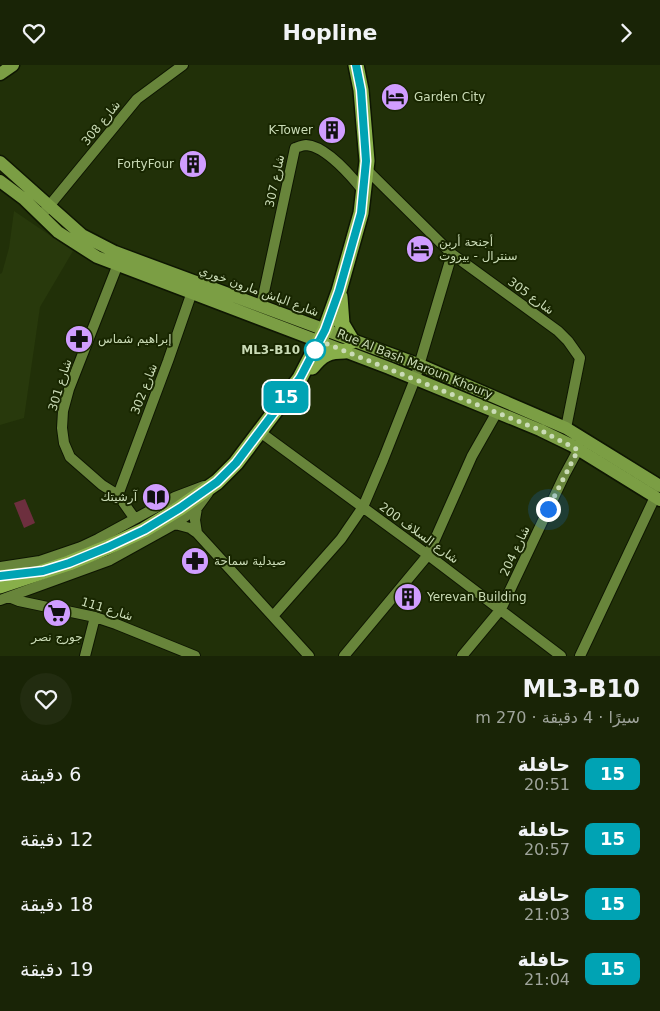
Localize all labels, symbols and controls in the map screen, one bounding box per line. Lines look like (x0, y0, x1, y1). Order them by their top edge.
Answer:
icon: heart (20, 19, 48, 47)
icon: forward (612, 19, 640, 47)
text: Hopline (283, 20, 377, 45)
hotel icon: Garden City (380, 82, 410, 112)
place label: Garden City (414, 90, 485, 104)
street label: شارع 308 (79, 98, 124, 149)
building icon: K-Tower (317, 115, 347, 145)
place label: K-Tower (268, 123, 313, 137)
building icon: FortyFour (178, 149, 208, 179)
street label: شارع 307 (263, 153, 288, 209)
place label: FortyFour (117, 157, 174, 171)
hotel icon: أجنحة أربن سنترال - بيروت (405, 234, 435, 264)
place label: أجنحة أربن سنترال - بيروت (439, 234, 518, 264)
street label: شارع الباش مارون خوري (197, 263, 321, 320)
street label: شارع 305 (505, 275, 557, 318)
pharmacy icon: إبراهيم شماس (64, 324, 94, 354)
street label: Rue Al Bash Maroun Khoury (335, 326, 495, 402)
place label: إبراهيم شماس (98, 332, 172, 347)
marker: ML3-B10 (304, 339, 326, 361)
place label: ML3-B10 (241, 343, 300, 357)
street label: شارع 301 (46, 357, 75, 413)
street label: شارع 302 (128, 362, 161, 417)
line badge: 15 (264, 381, 308, 413)
text: 15 (273, 386, 299, 407)
library icon: آرشيتك (141, 482, 171, 512)
place label: آرشيتك (100, 489, 138, 505)
your location (536, 497, 561, 522)
street label: 200 شارع السلاف (376, 500, 461, 567)
street label: شارع 204 (497, 524, 534, 579)
pharmacy icon: صيدلية سماحة (180, 546, 210, 576)
place label: صيدلية سماحة (214, 554, 286, 568)
building icon: Yerevan Building (393, 582, 423, 612)
place label: Yerevan Building (426, 590, 527, 604)
street label: شارع 111 (79, 595, 135, 624)
supermarket icon: جورج نصر (42, 598, 72, 628)
place label: جورج نصر (30, 630, 83, 645)
button: heart (20, 673, 72, 725)
text: ML3-B10 (522, 675, 640, 703)
text: سيرًا · 4 دقيقة · 270 m (475, 708, 640, 727)
text: حافلة (517, 753, 570, 775)
text: 6 دقيقة (20, 763, 81, 785)
text: 15 (600, 763, 625, 784)
text: 20:51 (524, 775, 570, 794)
text: حافلة (517, 818, 570, 840)
text: 12 دقيقة (20, 828, 93, 850)
text: 15 (600, 828, 625, 849)
text: 20:57 (524, 840, 570, 859)
text: حافلة (517, 883, 570, 905)
text: 18 دقيقة (20, 893, 93, 915)
text: 15 (600, 893, 625, 914)
text: 21:03 (524, 905, 570, 924)
text: حافلة (517, 948, 570, 970)
text: 19 دقيقة (20, 958, 93, 980)
text: 15 (600, 958, 625, 979)
text: 21:04 (524, 970, 570, 989)

